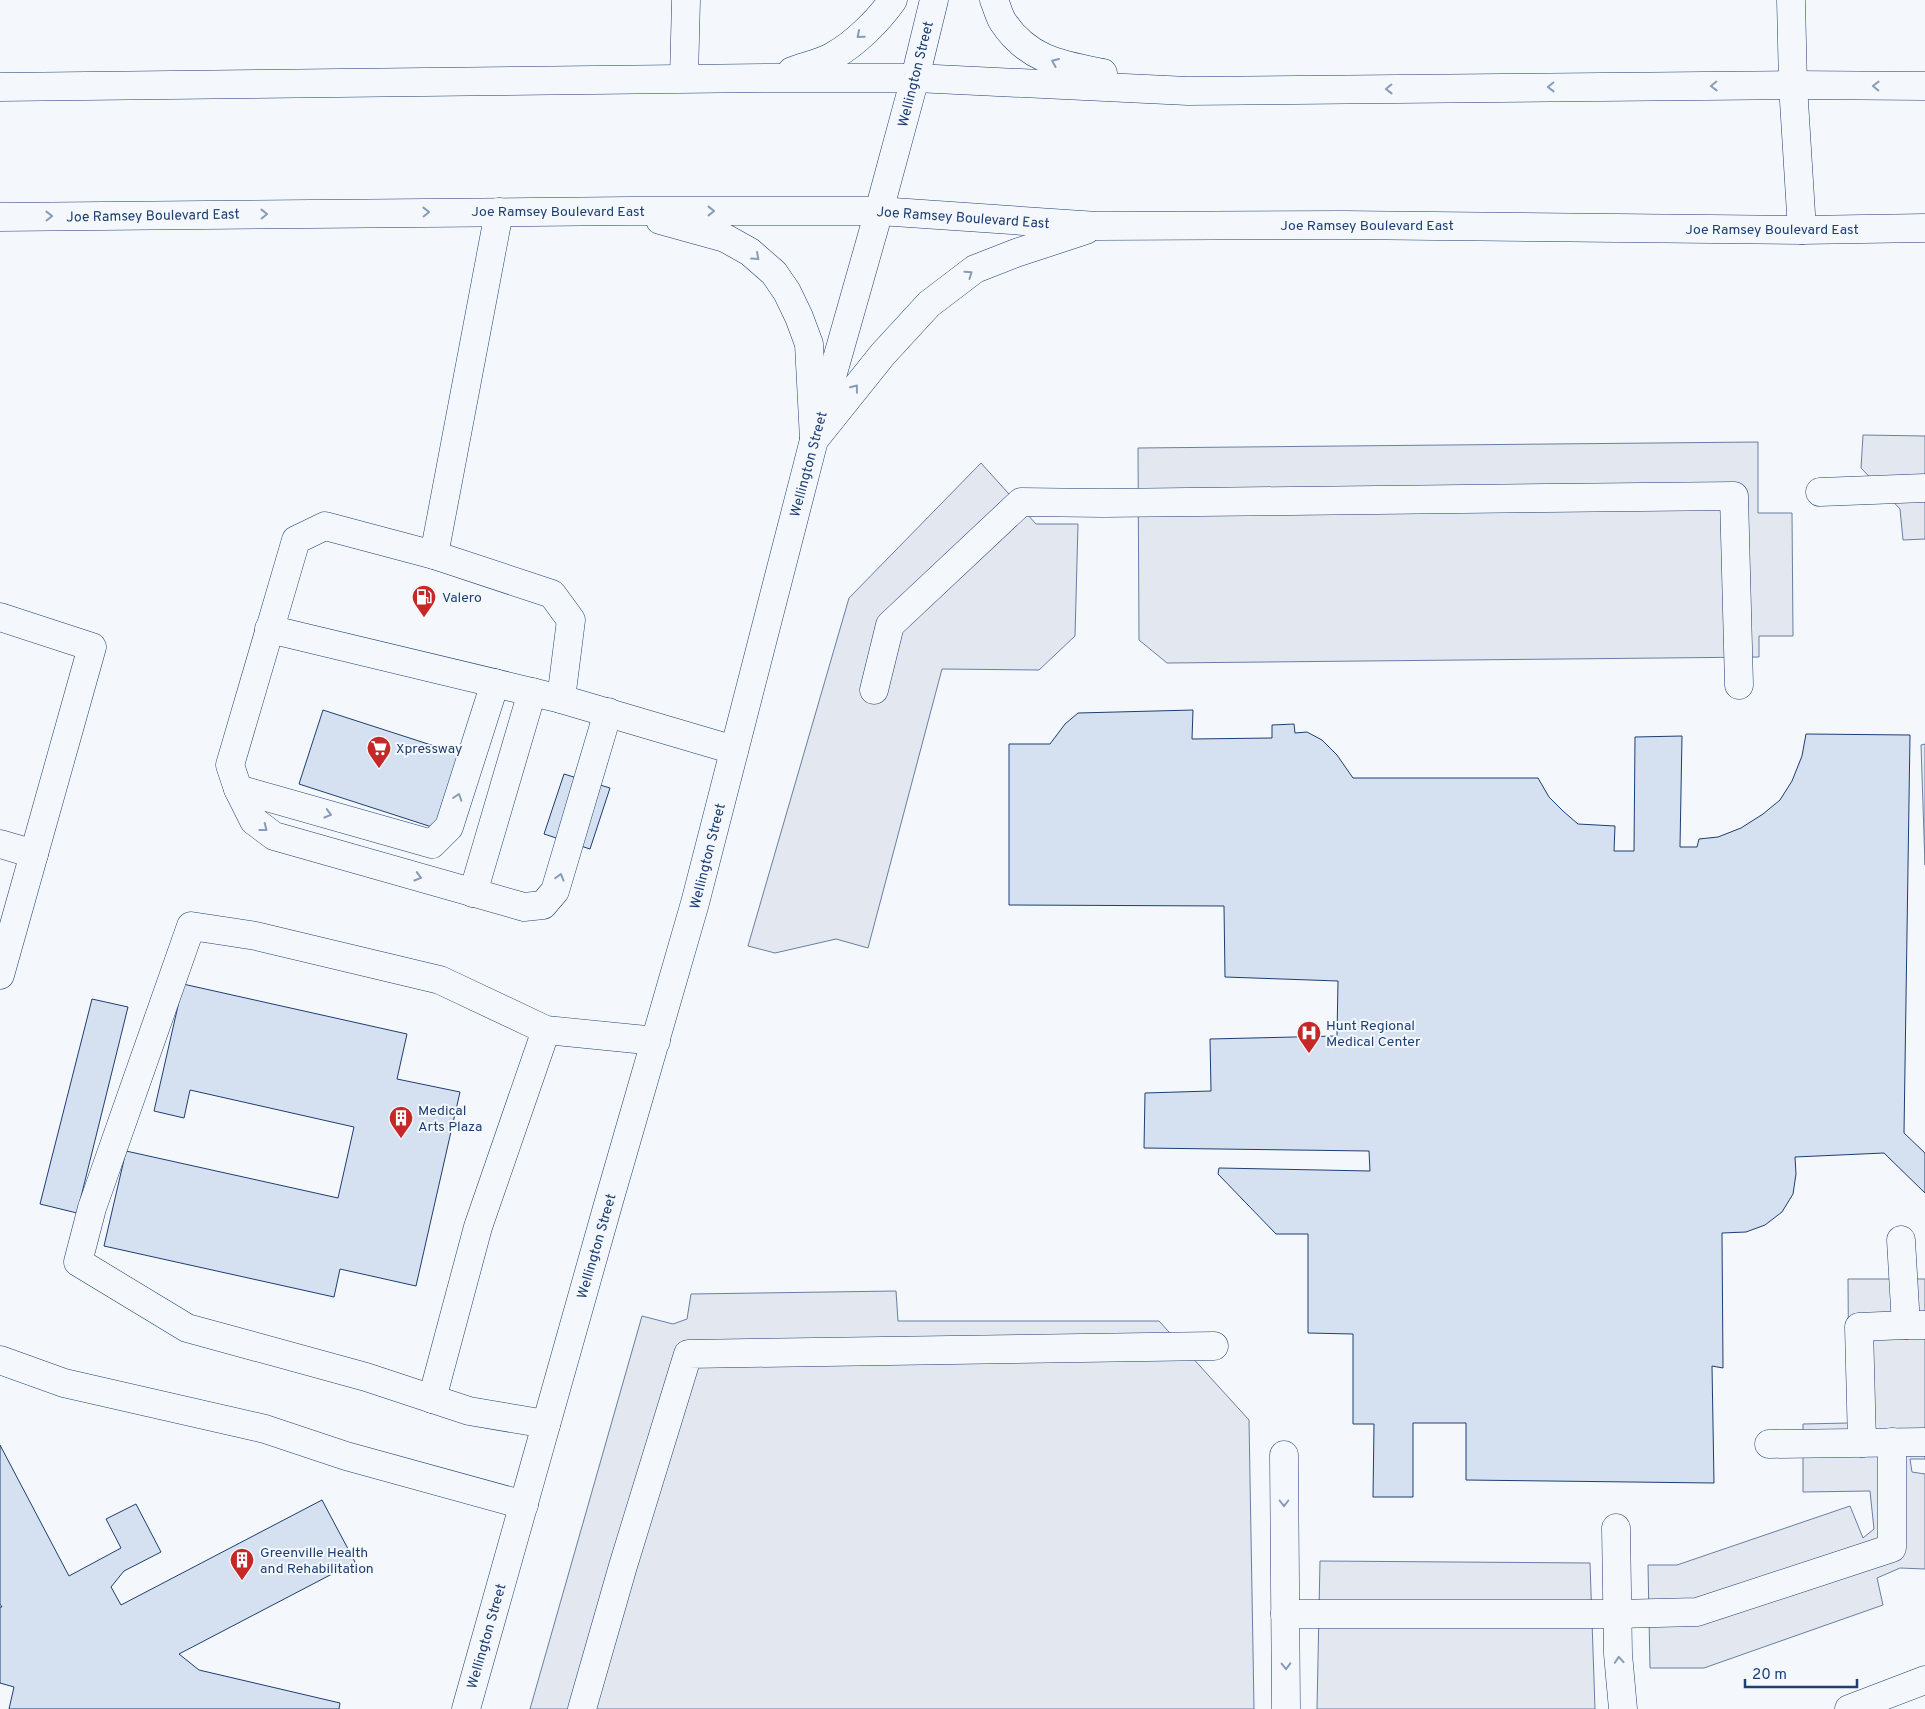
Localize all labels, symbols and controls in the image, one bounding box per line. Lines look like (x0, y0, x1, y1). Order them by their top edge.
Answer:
street label: Wellington Street (895, 20, 938, 129)
one-way arrow (857, 30, 866, 38)
one-way arrow (1051, 57, 1060, 68)
one-way arrow (1710, 81, 1718, 91)
one-way arrow (1872, 81, 1880, 91)
one-way arrow (1547, 82, 1555, 92)
one-way arrow (1385, 84, 1392, 94)
street label: Joe Ramsey Boulevard East (471, 204, 645, 221)
street label: Joe Ramsey Boulevard East (876, 204, 1050, 233)
street label: Joe Ramsey Boulevard East (66, 206, 240, 227)
one-way arrow (708, 206, 715, 216)
one-way arrow (422, 207, 430, 217)
one-way arrow (260, 209, 268, 219)
one-way arrow (45, 211, 53, 221)
street label: Joe Ramsey Boulevard East (1280, 218, 1454, 235)
street label: Joe Ramsey Boulevard East (1685, 222, 1859, 239)
one-way arrow (751, 251, 760, 260)
one-way arrow (963, 271, 973, 280)
one-way arrow (850, 385, 859, 394)
street label: Wellington Street (787, 410, 832, 519)
fuel station icon: Valero (411, 584, 437, 618)
place label: Valero (442, 590, 482, 607)
supermarket icon: Xpressway (366, 735, 392, 769)
place label: Xpressway (396, 741, 462, 758)
one-way arrow (453, 794, 463, 802)
street label: Wellington Street (687, 802, 730, 911)
one-way arrow (324, 809, 332, 819)
one-way arrow (258, 823, 267, 831)
one-way arrow (414, 871, 422, 881)
one-way arrow (554, 873, 564, 881)
place label: Hunt Regional Medical Center (1326, 1018, 1421, 1051)
hospital icon: Hunt Regional Medical Center (1296, 1020, 1322, 1054)
place label: Medical Arts Plaza (418, 1103, 482, 1136)
building icon: Medical Arts Plaza (388, 1105, 414, 1139)
street label: Wellington Street (574, 1192, 621, 1301)
one-way arrow (1279, 1500, 1289, 1508)
place label: Greenville Health and Rehabilitation (260, 1545, 374, 1578)
building icon: Greenville Health and Rehabilitation (229, 1547, 255, 1581)
street label: Wellington Street (464, 1582, 511, 1691)
one-way arrow (1613, 1656, 1624, 1664)
scale bar (1745, 1656, 1858, 1688)
one-way arrow (1281, 1662, 1291, 1670)
text: 20 m (1752, 1666, 1787, 1685)

